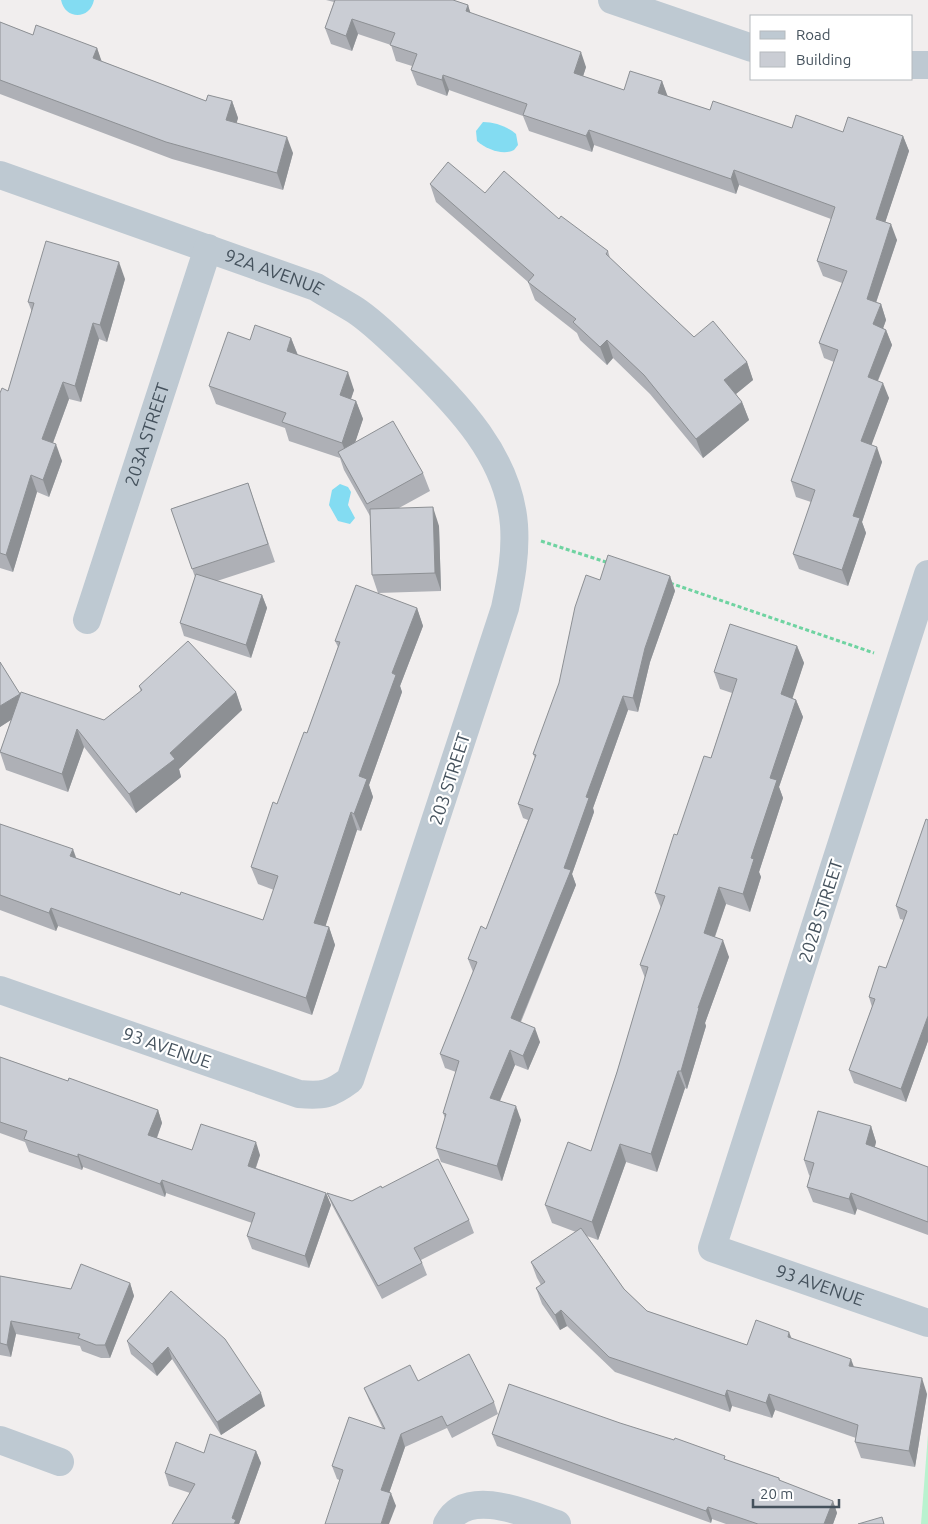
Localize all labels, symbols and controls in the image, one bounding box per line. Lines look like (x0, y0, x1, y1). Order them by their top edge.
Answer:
legend (750, 15, 913, 80)
text: Road (796, 26, 831, 43)
text: Building (796, 51, 851, 68)
street label: 92A AVENUE (222, 245, 328, 299)
street label: 203A STREET (120, 380, 172, 488)
street label: 203 STREET (425, 730, 473, 827)
street label: 202B STREET (794, 857, 846, 965)
street label: 93 AVENUE (121, 1023, 214, 1071)
street label: 93 AVENUE (773, 1260, 867, 1309)
scale bar (753, 1476, 839, 1508)
text: 20 m (760, 1485, 793, 1502)

